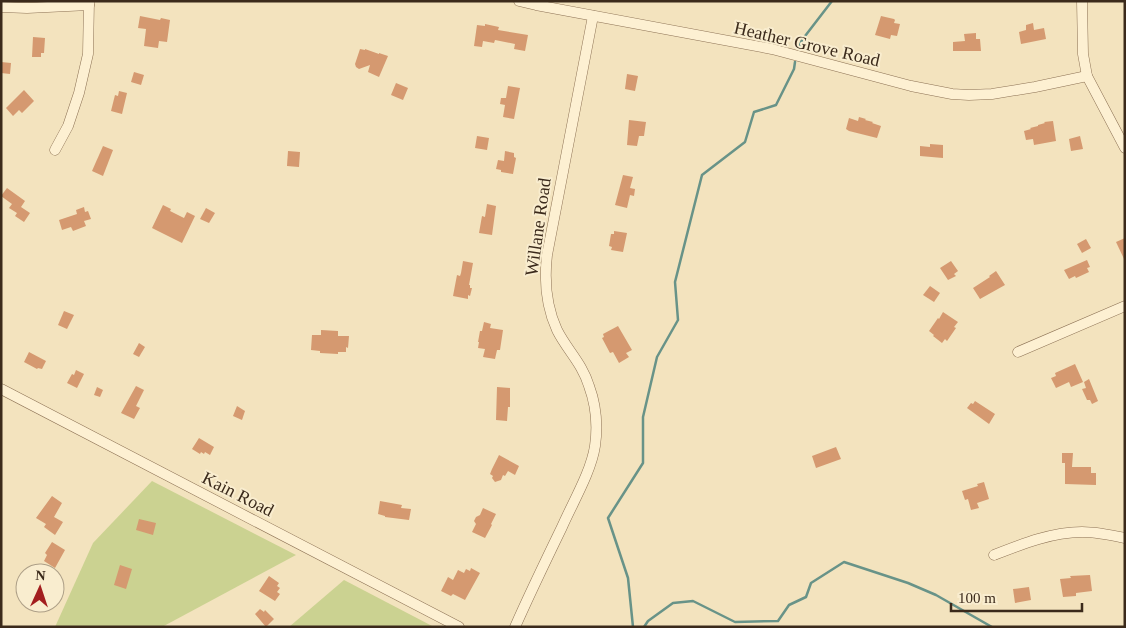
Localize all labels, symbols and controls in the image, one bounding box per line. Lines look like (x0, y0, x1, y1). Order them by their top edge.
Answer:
street label: Heather Grove Road (732, 18, 882, 70)
street label: Willane Road (521, 177, 555, 277)
street label: Kain Road (199, 468, 277, 520)
north arrow (15, 563, 65, 613)
text: N (35, 568, 46, 583)
scale bar (951, 580, 1082, 612)
text: 100 m (958, 590, 996, 606)

